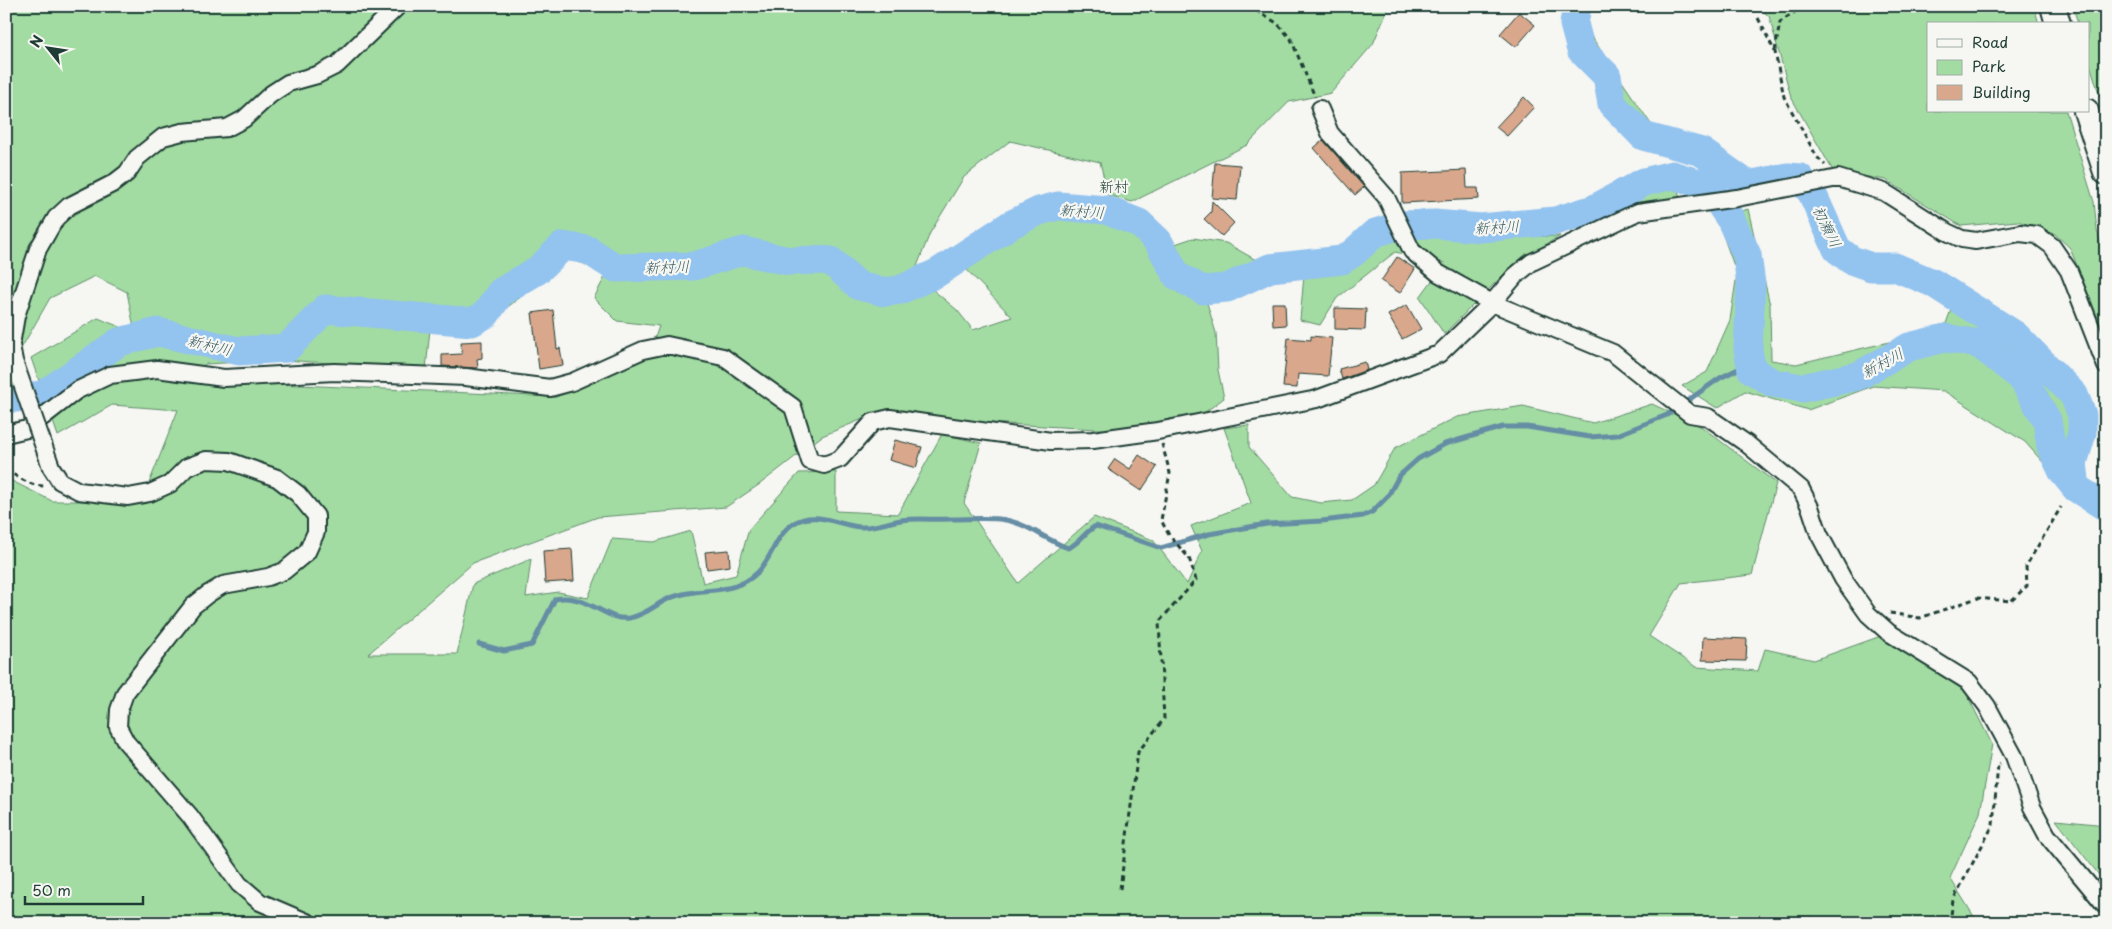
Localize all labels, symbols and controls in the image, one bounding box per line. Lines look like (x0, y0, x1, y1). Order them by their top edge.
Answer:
north arrow (22, 22, 72, 72)
legend (1927, 22, 2090, 112)
text: Road (1972, 30, 2008, 53)
text: N (24, 31, 48, 51)
text: Park (1972, 54, 2006, 77)
text: Building (1972, 80, 2031, 103)
district label: 新村 (1099, 174, 1129, 197)
water label: 新村川 (1059, 197, 1105, 223)
water label: 初瀬川 (1808, 201, 1848, 251)
water label: 新村川 (1474, 213, 1520, 239)
water label: 新村川 (644, 254, 690, 278)
water label: 新村川 (185, 327, 235, 361)
water label: 新村川 (1857, 341, 1907, 383)
scale bar (25, 874, 142, 906)
text: 50 m (32, 878, 71, 901)

